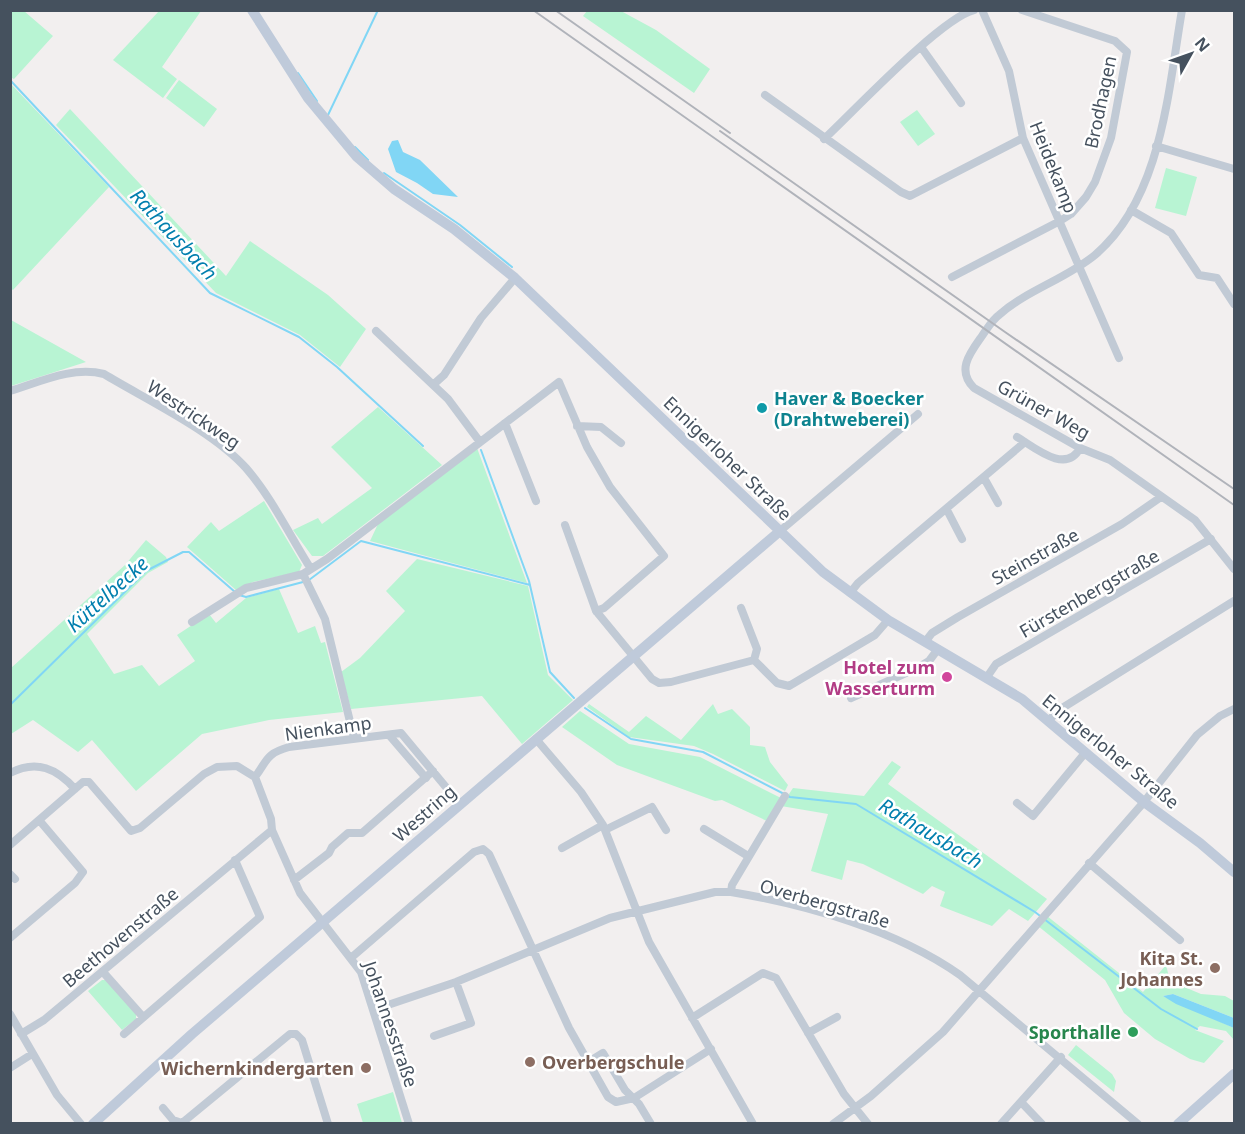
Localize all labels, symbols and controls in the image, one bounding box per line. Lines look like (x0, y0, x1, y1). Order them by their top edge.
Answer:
north arrow (1161, 24, 1221, 84)
text: N (1190, 32, 1215, 56)
street label: Brodhagen (1078, 53, 1122, 151)
street label: Heidekamp (1025, 118, 1083, 216)
water label: Rathausbach (125, 182, 223, 286)
street label: Westrickweg (143, 374, 245, 454)
street label: Grüner Weg (993, 374, 1095, 444)
place label: Haver & Boecker (Drahtweberei) (774, 386, 924, 431)
street label: Ennigerloher Straße (659, 390, 797, 526)
marker: Haver & Boecker (Drahtweberei) (755, 401, 769, 415)
street label: Steinstraße (987, 522, 1083, 590)
street label: Fürstenbergstraße (1015, 543, 1163, 643)
water label: Küttelbecke (60, 550, 154, 638)
place label: Hotel zum Wasserturm (825, 655, 935, 700)
marker: Hotel zum Wasserturm (940, 670, 954, 684)
street label: Ennigerloher Straße (1038, 688, 1184, 814)
street label: Nienkamp (283, 710, 373, 746)
street label: Westring (387, 779, 461, 847)
water label: Rathausbach (874, 792, 988, 874)
street label: Overbergstraße (757, 873, 893, 933)
street label: Beethovenstraße (57, 881, 183, 993)
place label: Kita St. Johannes (1118, 946, 1203, 991)
street label: Johannesstraße (358, 956, 424, 1090)
marker: Kita St. Johannes (1208, 961, 1222, 975)
place label: Sporthalle (1029, 1020, 1121, 1044)
marker: Sporthalle (1126, 1025, 1140, 1039)
place label: Overbergschule (542, 1050, 685, 1074)
marker: Overbergschule (523, 1055, 537, 1069)
place label: Wichernkindergarten (161, 1056, 354, 1080)
marker: Wichernkindergarten (359, 1061, 373, 1075)

